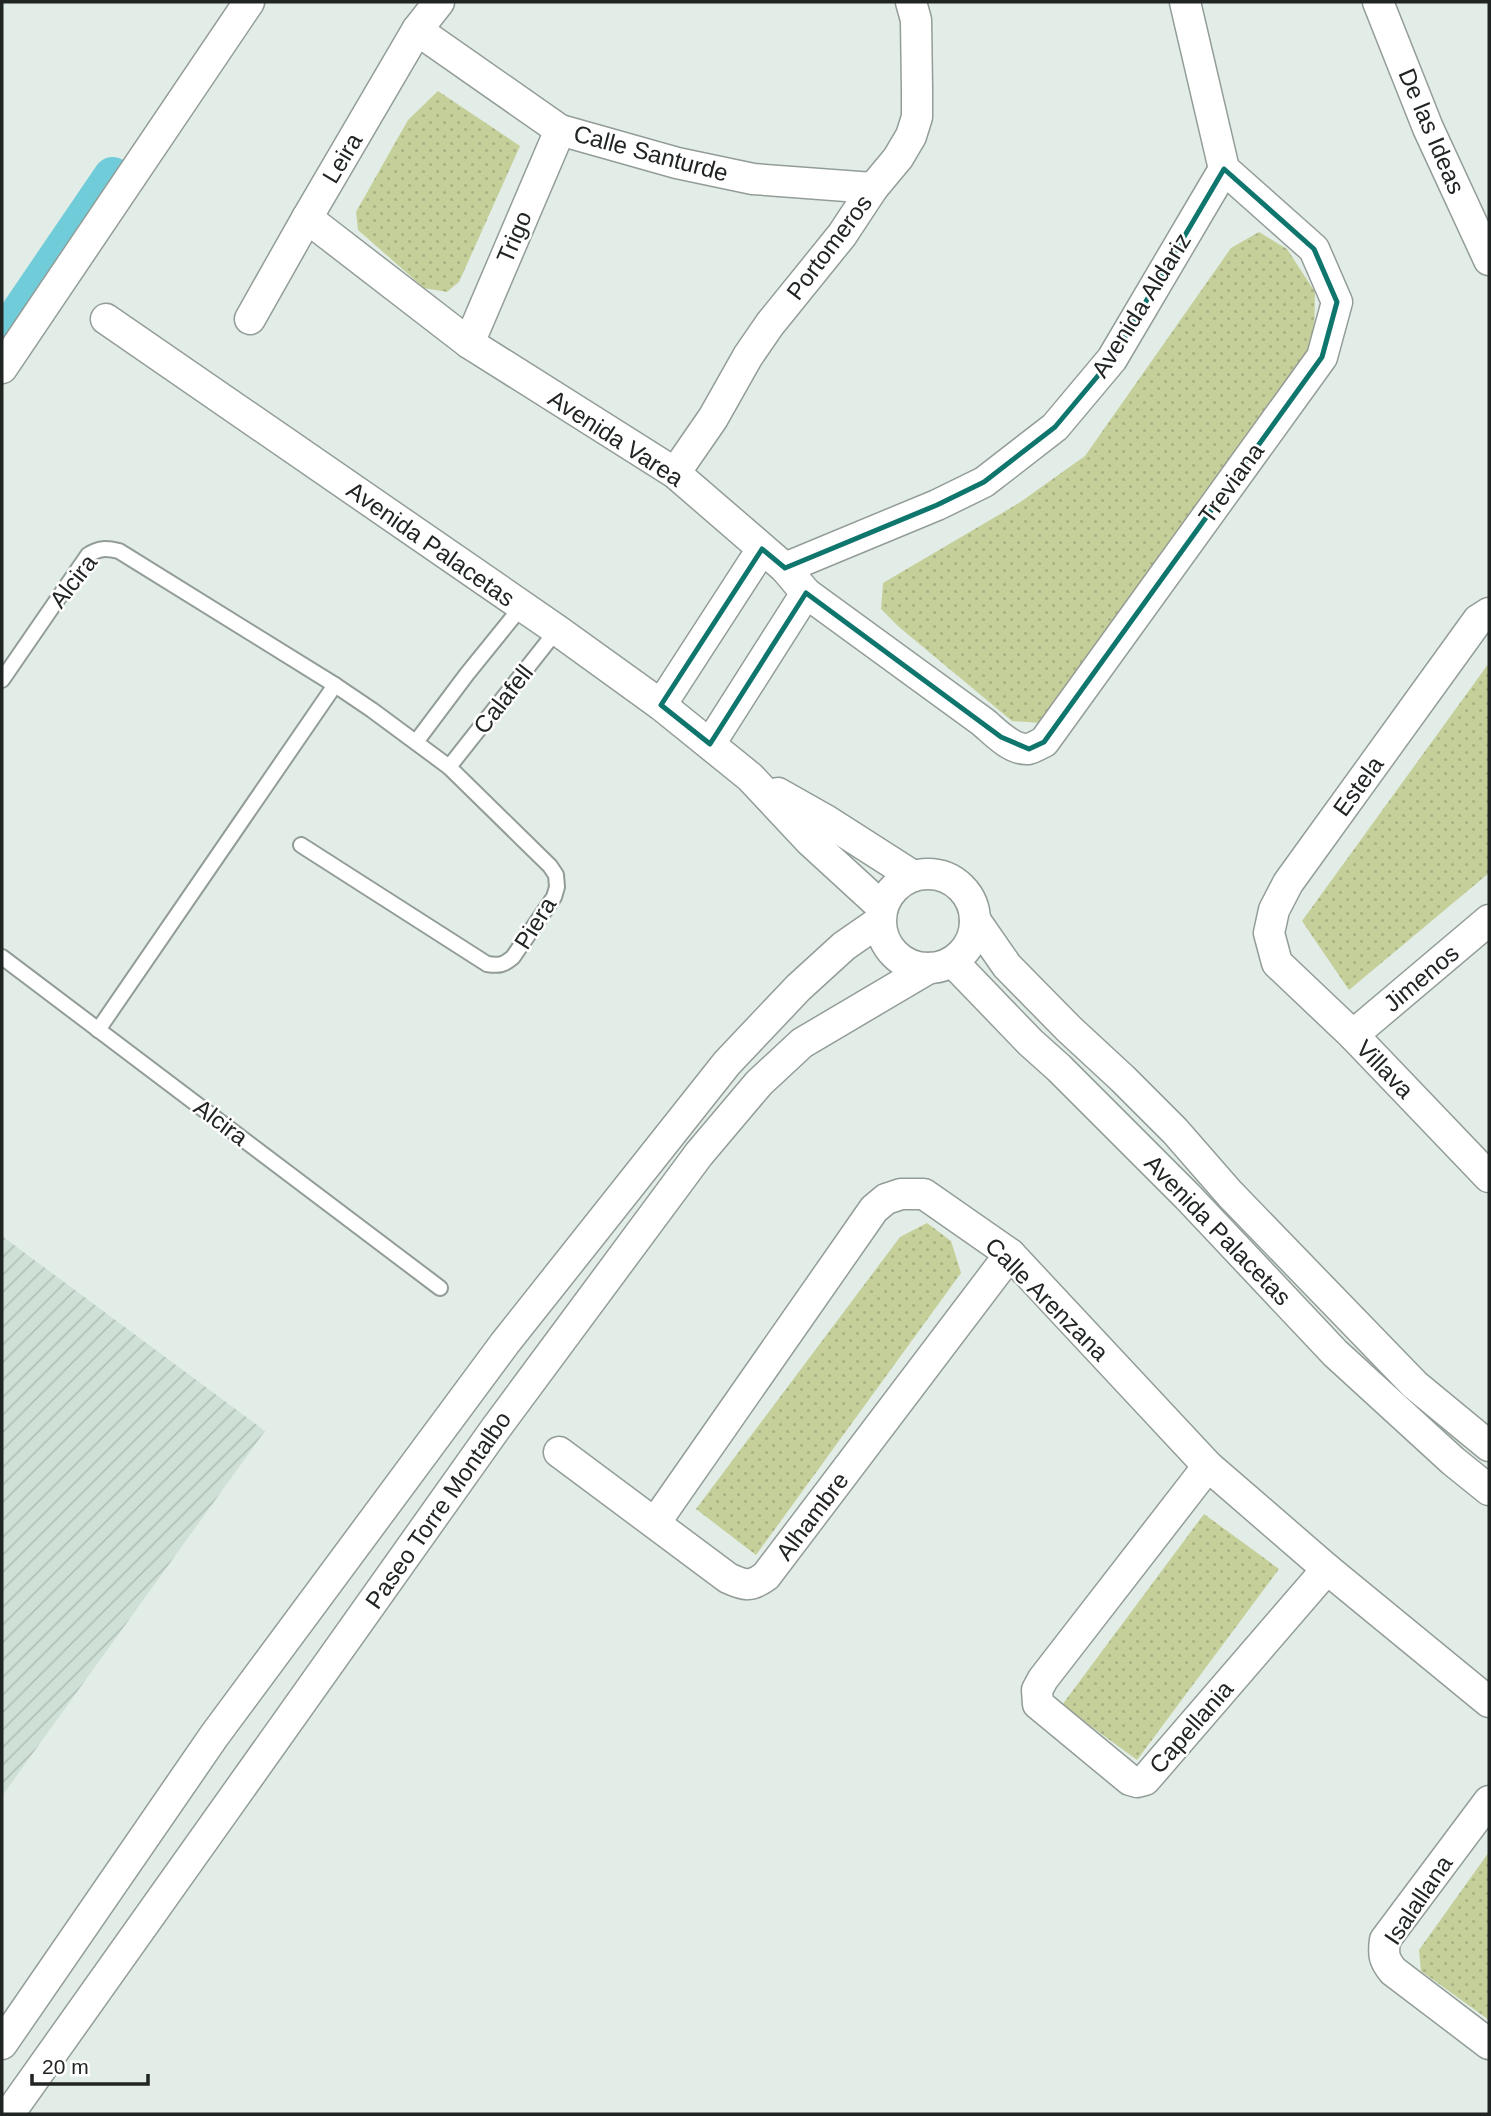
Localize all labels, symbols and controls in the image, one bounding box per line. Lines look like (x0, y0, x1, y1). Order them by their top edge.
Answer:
street label: De las Ideas (1394, 64, 1470, 198)
street label: Calle Santurde (571, 119, 731, 187)
street label: Leira (317, 128, 368, 188)
street label: Portomeros (781, 189, 877, 305)
street label: Trigo (491, 207, 537, 267)
street label: Avenida Aldariz (1086, 228, 1196, 382)
street label: Avenida Varea (544, 384, 689, 492)
street label: Treviana (1193, 437, 1269, 528)
street label: Avenida Palacetas (342, 476, 520, 612)
street label: Alcira (44, 549, 103, 613)
street label: Calafell (468, 659, 538, 739)
street label: Estela (1327, 751, 1389, 821)
street label: Piera (509, 892, 562, 954)
street label: Jimenos (1378, 939, 1464, 1017)
street label: Villava (1351, 1034, 1420, 1104)
street label: Alcira (189, 1093, 254, 1151)
street label: Avenida Palacetas (1139, 1149, 1297, 1311)
street label: Calle Arenzana (980, 1232, 1115, 1367)
street label: Paseo Torre Montalbo (360, 1406, 516, 1614)
street label: Alhambre (770, 1467, 854, 1565)
street label: Capellania (1144, 1675, 1239, 1779)
street label: Isalallana (1378, 1850, 1458, 1950)
scale bar (32, 2042, 147, 2086)
text: 20 m (42, 2055, 89, 2078)

